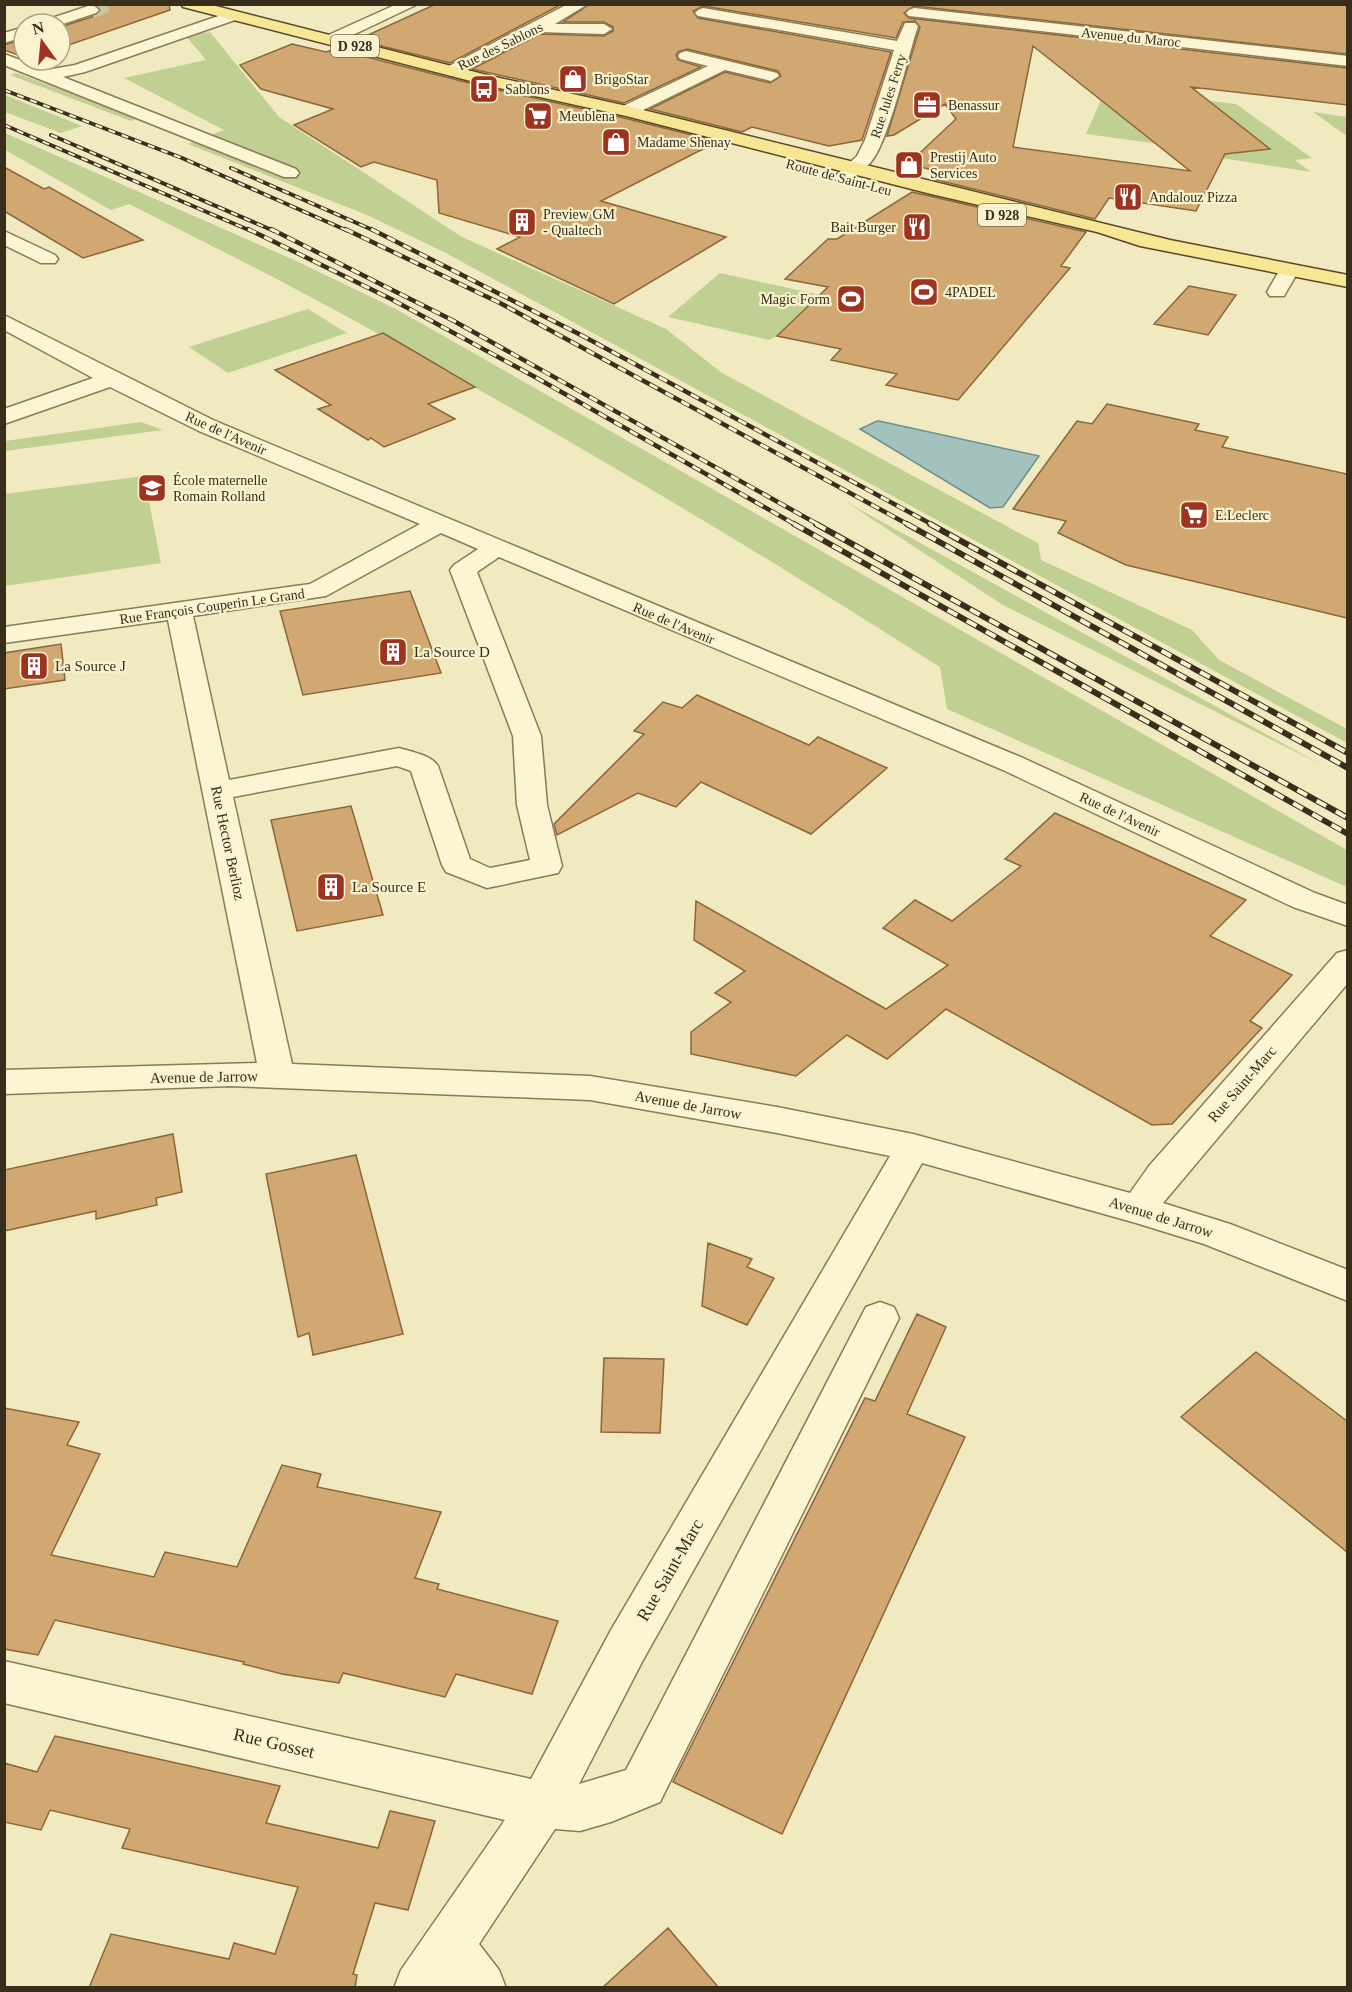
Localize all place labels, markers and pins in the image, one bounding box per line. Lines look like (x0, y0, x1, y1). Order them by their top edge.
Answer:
shop icon: BrigoStar (557, 63, 589, 95)
place label: BrigoStar (594, 72, 649, 87)
bus stop icon: Sablons (468, 73, 500, 105)
place label: Sablons (505, 82, 549, 97)
office icon: Benassur (911, 89, 943, 121)
place label: Benassur (948, 98, 1000, 113)
supermarket icon: Meublena (522, 100, 554, 132)
place label: Meublena (559, 109, 616, 124)
shop icon: Madame Shenay (600, 126, 632, 158)
place label: Madame Shenay (637, 135, 731, 150)
shop icon: Prestij Auto Services (893, 149, 925, 181)
place label: Prestij Auto Services (930, 150, 997, 181)
restaurant icon: Andalouz Pizza (1112, 181, 1144, 213)
place label: Andalouz Pizza (1149, 190, 1238, 205)
building icon: Preview GM - Qualtech (506, 206, 538, 238)
place label: Preview GM - Qualtech (543, 207, 615, 238)
restaurant icon: Bait Burger (901, 211, 933, 243)
place label: Bait Burger (831, 220, 896, 235)
sports icon: 4PADEL (908, 276, 940, 308)
sports icon: Magic Form (835, 283, 867, 315)
place label: 4PADEL (945, 285, 996, 300)
place label: Magic Form (760, 292, 830, 307)
school or university icon: École maternelle Romain Rolland (136, 472, 168, 504)
place label: École maternelle Romain Rolland (173, 472, 267, 504)
supermarket icon: E.Leclerc (1178, 499, 1210, 531)
place label: E.Leclerc (1215, 508, 1269, 523)
building icon: La Source D (377, 636, 409, 668)
place label: La Source D (414, 644, 490, 660)
building icon: La Source J (18, 650, 50, 682)
place label: La Source J (55, 658, 126, 674)
building icon: La Source E (315, 871, 347, 903)
place label: La Source E (352, 879, 426, 895)

